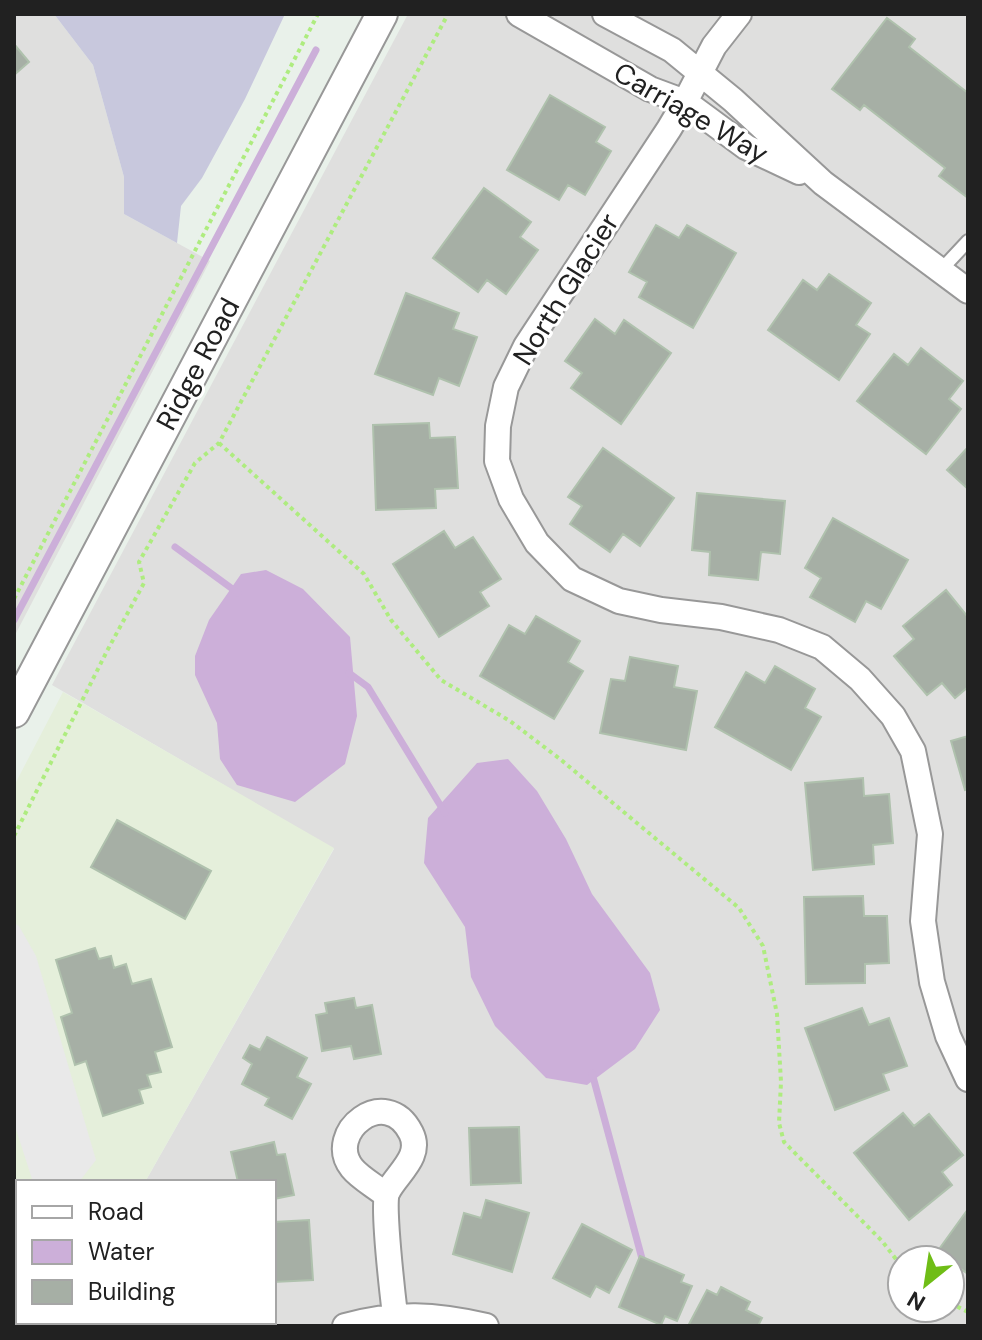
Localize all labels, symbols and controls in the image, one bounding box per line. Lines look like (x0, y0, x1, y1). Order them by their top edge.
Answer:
street label: Carriage Way (607, 54, 775, 172)
street label: North Glacier (505, 206, 627, 372)
street label: Ridge Road (148, 292, 248, 436)
legend (16, 1180, 276, 1324)
text: Road (88, 1196, 144, 1227)
text: Water (88, 1236, 154, 1267)
north arrow (886, 1244, 966, 1324)
text: Building (88, 1276, 175, 1307)
text: N (902, 1284, 930, 1317)

